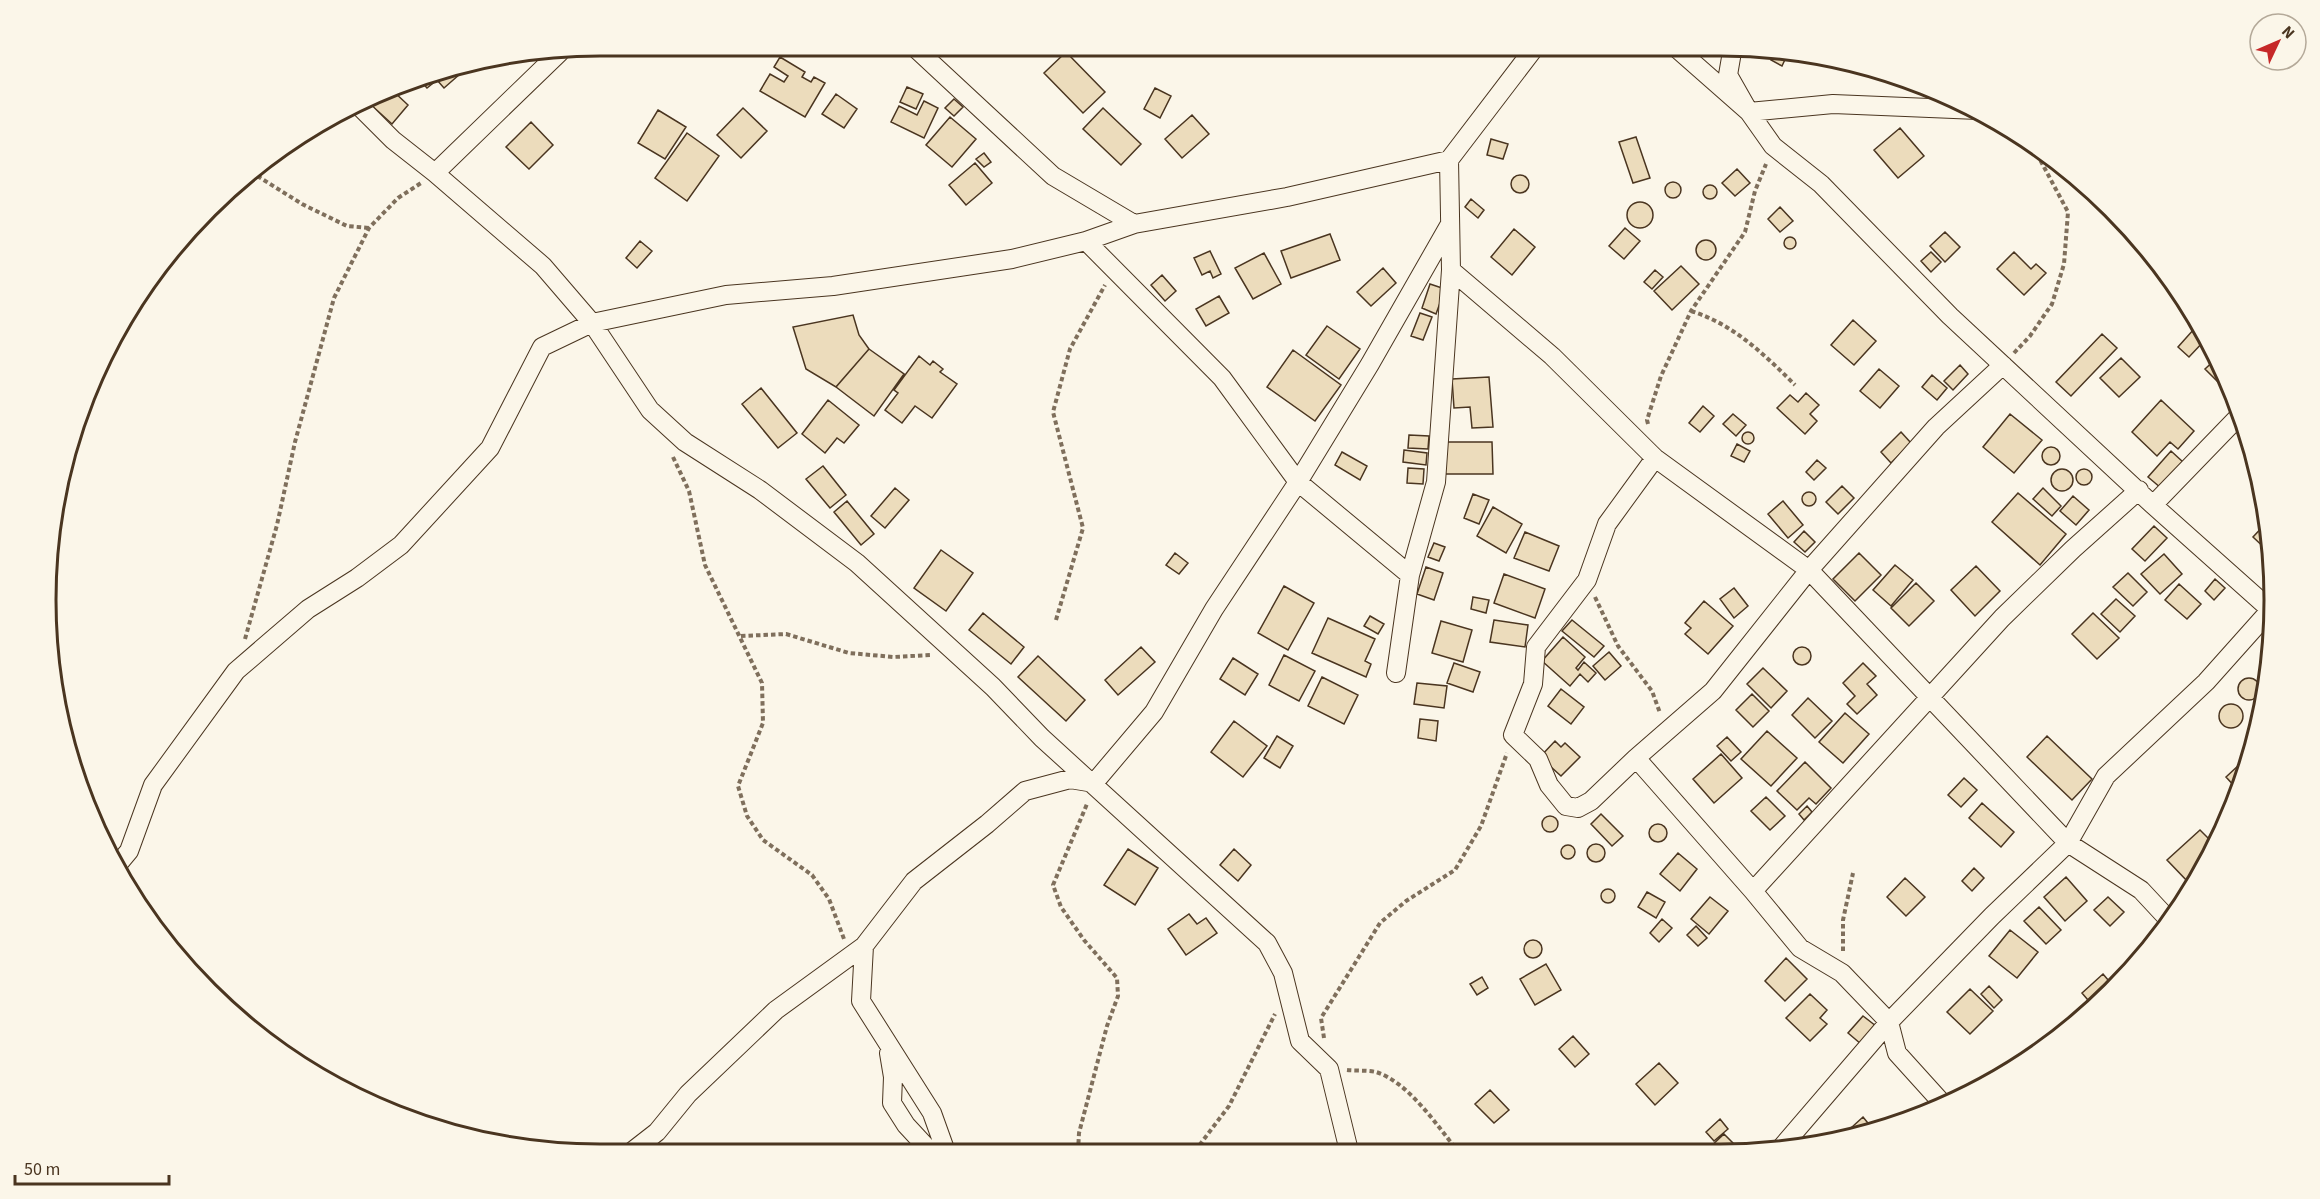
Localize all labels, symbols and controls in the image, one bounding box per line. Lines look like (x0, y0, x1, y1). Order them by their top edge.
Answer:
north arrow (2248, 12, 2308, 72)
text: N (2276, 21, 2300, 44)
scale bar (15, 1148, 170, 1186)
text: 50 m (24, 1157, 60, 1182)

